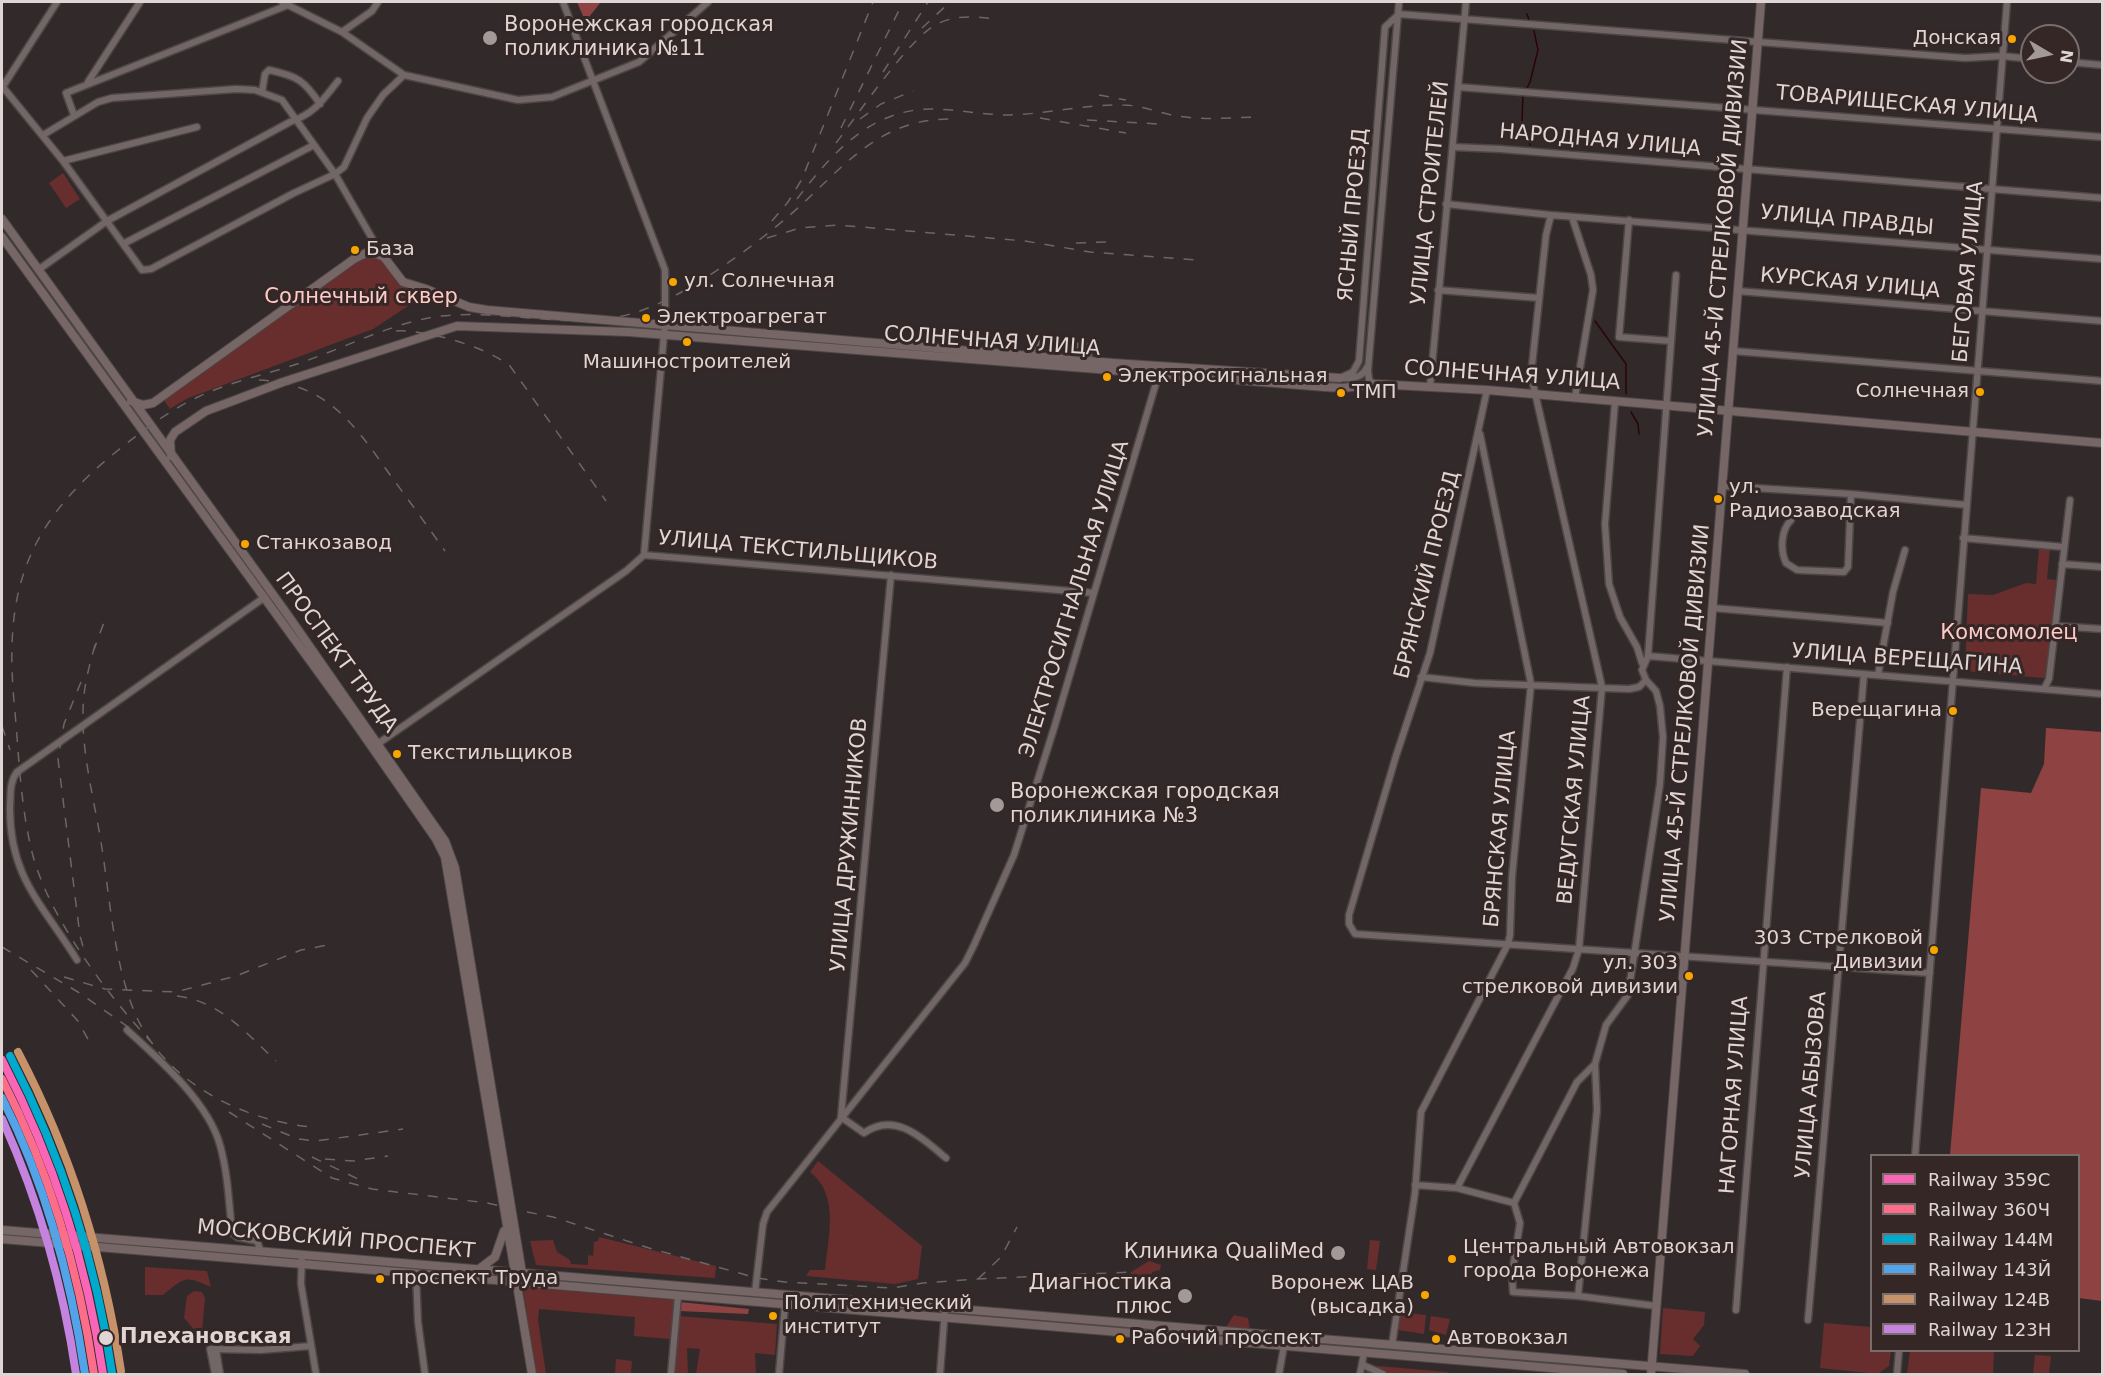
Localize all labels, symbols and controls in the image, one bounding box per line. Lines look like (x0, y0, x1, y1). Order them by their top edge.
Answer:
place label: Воронежская городская поликлиника №11 (504, 13, 774, 63)
north arrow (2020, 24, 2080, 84)
place label: Донская (1913, 27, 2001, 51)
marker: Воронежская городская поликлиника №11 (481, 29, 499, 47)
marker: Донская (2006, 33, 2018, 45)
street label: УЛИЦА 45-Й СТРЕЛКОВОЙ ДИВИЗИИ (1694, 38, 1754, 438)
text: N (2056, 48, 2077, 65)
street label: УЛИЦА СТРОИТЕЛЕЙ (1407, 80, 1455, 306)
street label: ТОВАРИЩЕСКАЯ УЛИЦА (1775, 81, 2039, 129)
street label: НАРОДНАЯ УЛИЦА (1498, 120, 1702, 162)
street label: ЯСНЫЙ ПРОЕЗД (1334, 127, 1374, 303)
street label: БЕГОВАЯ УЛИЦА (1949, 180, 1989, 364)
street label: УЛИЦА ПРАВДЫ (1759, 201, 1935, 241)
place label: База (366, 238, 415, 262)
marker: База (349, 244, 361, 256)
street label: КУРСКАЯ УЛИЦА (1759, 264, 1941, 304)
place label: ул. Солнечная (684, 270, 835, 294)
marker: ул. Солнечная (667, 276, 679, 288)
park label: Солнечный сквер (264, 285, 458, 311)
place label: Электроагрегат (657, 306, 827, 330)
marker: Электроагрегат (640, 312, 652, 324)
street label: СОЛНЕЧНАЯ УЛИЦА (883, 322, 1101, 362)
marker: Машиностроителей (681, 336, 693, 348)
place label: Машиностроителей (583, 351, 791, 375)
street label: СОЛНЕЧНАЯ УЛИЦА (1403, 356, 1621, 396)
place label: Электросигнальная (1118, 365, 1327, 389)
marker: Электросигнальная (1101, 371, 1113, 383)
place label: Солнечная (1855, 380, 1969, 404)
place label: ТМП (1352, 381, 1397, 405)
marker: Солнечная (1974, 386, 1986, 398)
marker: ТМП (1335, 387, 1347, 399)
street label: ЭЛЕКТРОСИГНАЛЬНАЯ УЛИЦА (1015, 437, 1135, 761)
street label: БРЯНСКИЙ ПРОЕЗД (1390, 468, 1466, 682)
place label: ул. Радиозаводская (1729, 476, 1900, 523)
marker: ул. Радиозаводская (1712, 493, 1724, 505)
street label: УЛИЦА 45-Й СТРЕЛКОВОЙ ДИВИЗИИ (1656, 523, 1716, 923)
street label: УЛИЦА ТЕКСТИЛЬЩИКОВ (657, 526, 939, 576)
place label: Станкозавод (256, 532, 392, 556)
marker: Станкозавод (239, 538, 251, 550)
street label: ПРОСПЕКТ ТРУДА (269, 568, 403, 738)
park label: Комсомолец (1940, 621, 2078, 647)
street label: УЛИЦА ВЕРЕЩАГИНА (1791, 639, 2023, 681)
street label: ВЕДУГСКАЯ УЛИЦА (1553, 694, 1597, 906)
place label: Верещагина (1811, 699, 1942, 723)
marker: Верещагина (1947, 705, 1959, 717)
street label: УЛИЦА ДРУЖИННИКОВ (826, 717, 874, 973)
street label: БРЯНСКАЯ УЛИЦА (1480, 729, 1522, 929)
place label: Текстильщиков (408, 742, 573, 766)
marker: Текстильщиков (391, 748, 403, 760)
place label: Воронежская городская поликлиника №3 (1010, 780, 1280, 830)
marker: Воронежская городская поликлиника №3 (988, 796, 1006, 814)
place label: 303 Стрелковой Дивизии (1754, 927, 1923, 974)
marker: 303 Стрелковой Дивизии (1928, 944, 1940, 956)
place label: ул. 303 стрелковой дивизии (1462, 952, 1678, 999)
marker: ул. 303 стрелковой дивизии (1683, 970, 1695, 982)
street label: УЛИЦА АБЫЗОВА (1791, 990, 1833, 1180)
street label: НАГОРНАЯ УЛИЦА (1716, 995, 1754, 1195)
legend (1870, 1154, 2080, 1352)
text: Railway 359С (1928, 1169, 2050, 1190)
text: Railway 360Ч (1928, 1199, 2050, 1220)
street label: МОСКОВСКИЙ ПРОСПЕКТ (196, 1215, 476, 1265)
text: Railway 144М (1928, 1229, 2053, 1250)
place label: Центральный Автовокзал города Воронежа (1463, 1236, 1734, 1283)
place label: Клиника QualiMed (1124, 1240, 1324, 1266)
marker: Клиника QualiMed (1329, 1244, 1347, 1262)
marker: Центральный Автовокзал города Воронежа (1446, 1253, 1458, 1265)
text: Railway 143Й (1928, 1259, 2051, 1280)
place label: проспект Труда (391, 1267, 558, 1291)
place label: Диагностика плюс (1028, 1271, 1172, 1321)
place label: Воронеж ЦАВ (высадка) (1270, 1272, 1414, 1319)
marker: проспект Труда (374, 1273, 386, 1285)
marker: Диагностика плюс (1176, 1287, 1194, 1305)
marker: Воронеж ЦАВ (высадка) (1419, 1289, 1431, 1301)
text: Railway 124В (1928, 1289, 2050, 1310)
place label: Политехнический институт (784, 1292, 972, 1339)
marker: Политехнический институт (767, 1310, 779, 1322)
text: Railway 123Н (1928, 1319, 2051, 1340)
place label: Плехановская (120, 1325, 291, 1351)
place label: Рабочий проспект (1131, 1327, 1322, 1351)
place label: Автовокзал (1447, 1327, 1568, 1351)
marker: Плехановская (97, 1329, 115, 1347)
marker: Рабочий проспект (1114, 1333, 1126, 1345)
marker: Автовокзал (1430, 1333, 1442, 1345)

